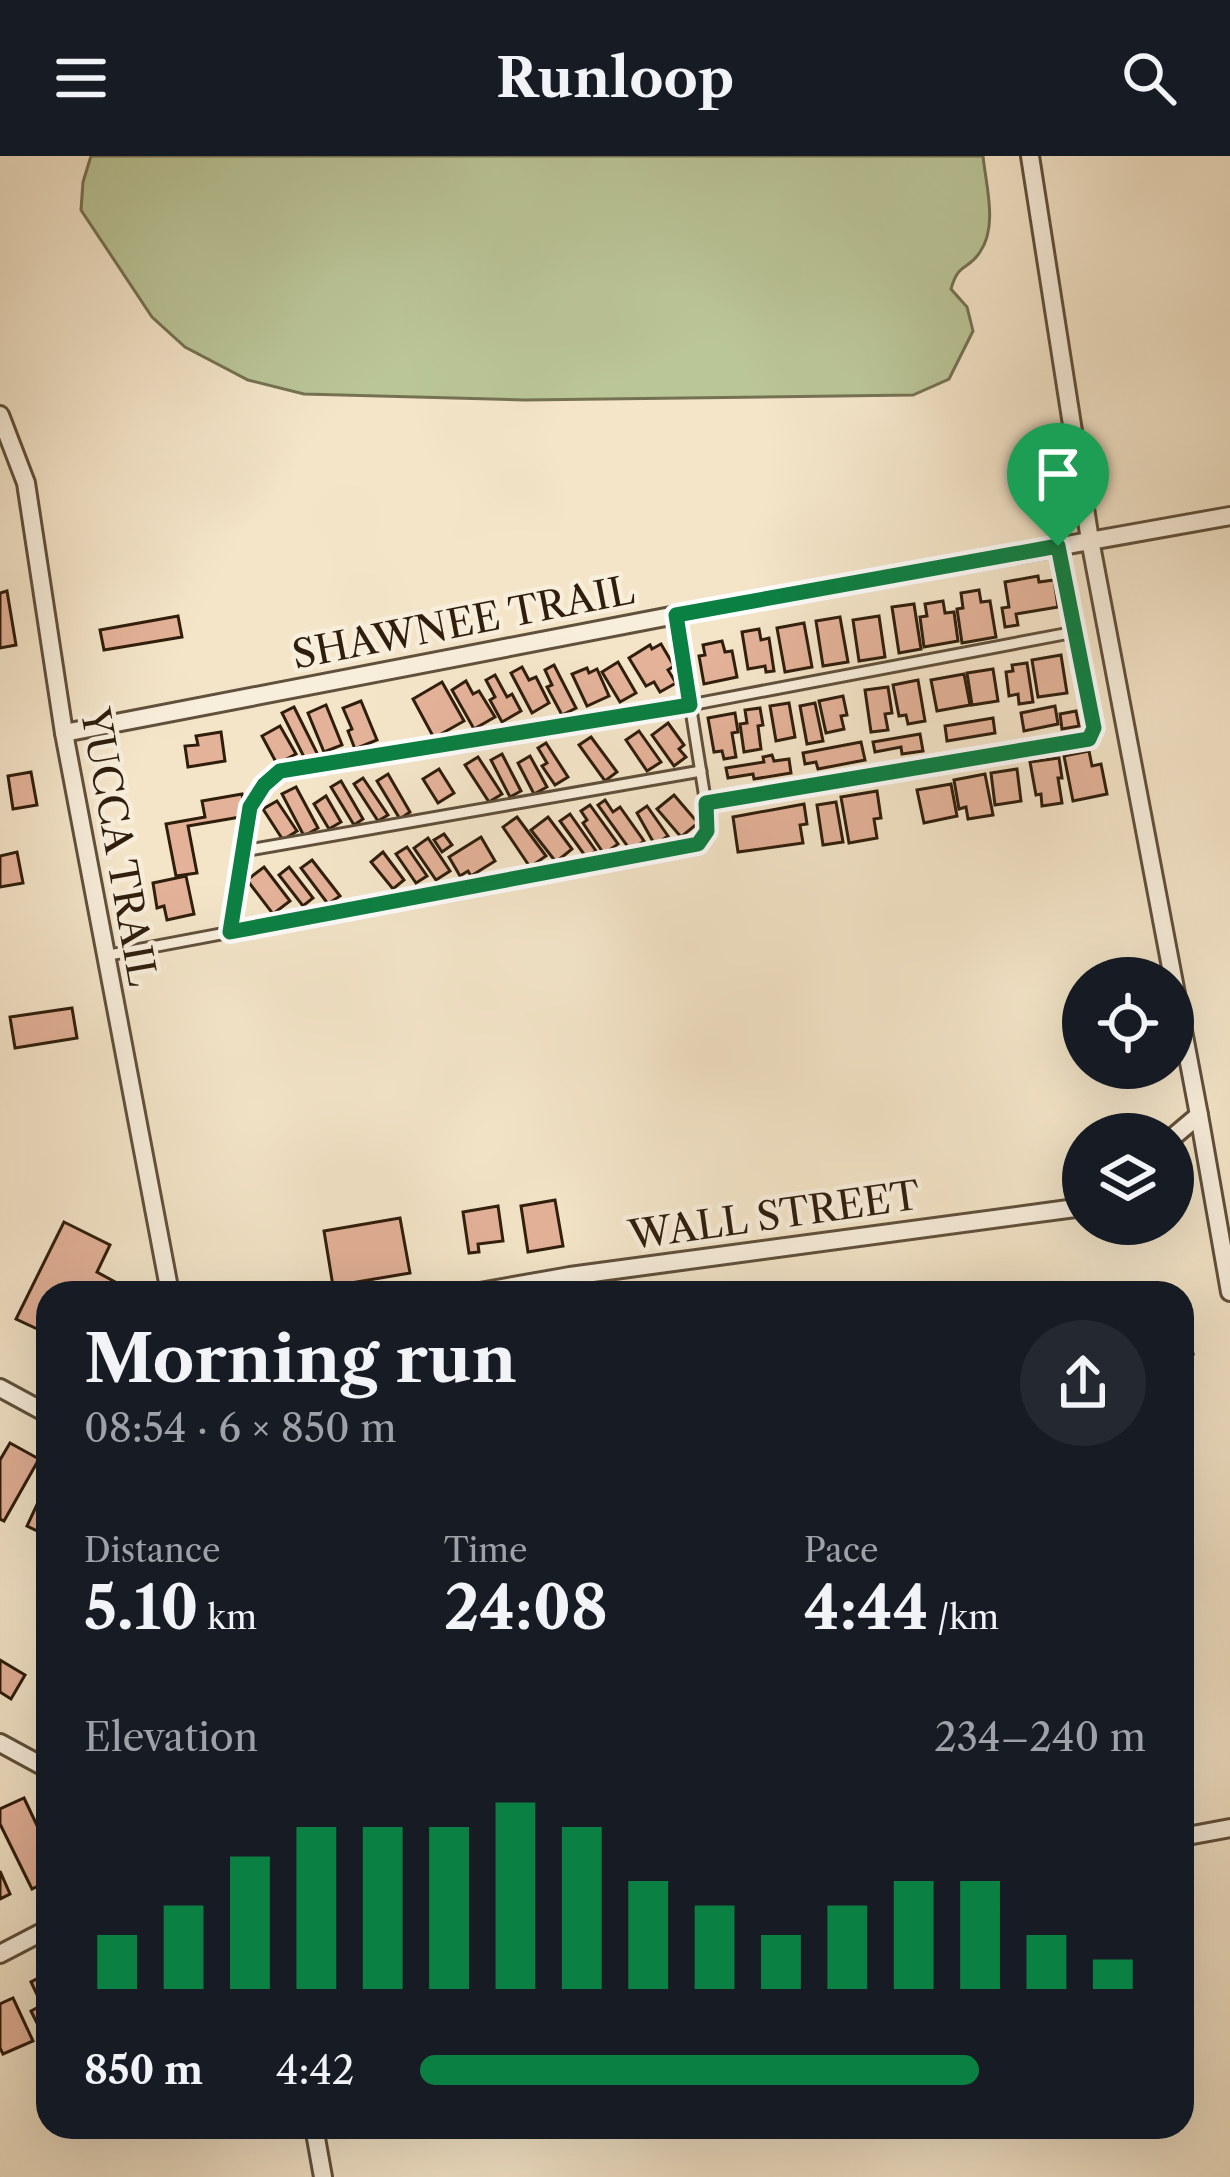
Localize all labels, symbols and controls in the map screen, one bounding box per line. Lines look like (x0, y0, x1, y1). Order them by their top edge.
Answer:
icon: menu (48, 45, 114, 111)
text: Runloop (496, 45, 734, 111)
icon: search (1116, 45, 1182, 111)
pin (1007, 423, 1109, 546)
icon: arrive (1025, 441, 1091, 507)
street label: SHAWNEE TRAIL (288, 565, 638, 679)
street label: YUCCA TRAIL (71, 703, 167, 990)
map controls (1062, 957, 1194, 1245)
button: locate (1062, 957, 1194, 1089)
button: layers (1062, 1113, 1194, 1245)
street label: WALL STREET (625, 1171, 922, 1259)
text: Morning run (84, 1318, 517, 1399)
button: share (1020, 1320, 1146, 1446)
text: 08:54 · 6 × 850 m (84, 1404, 397, 1452)
text: Distance (84, 1530, 221, 1571)
text: Time (444, 1530, 527, 1571)
text: Pace (804, 1530, 879, 1571)
text: 5.10 (84, 1571, 198, 1645)
text: 24:08 (444, 1571, 608, 1645)
text: 4:44 (804, 1571, 928, 1645)
text: km (198, 1597, 257, 1638)
text: /km (928, 1597, 999, 1638)
text: Elevation (84, 1713, 258, 1761)
text: 234–240 m (934, 1713, 1146, 1761)
text: 850 m (84, 2046, 203, 2094)
text: 4:42 (276, 2046, 354, 2094)

